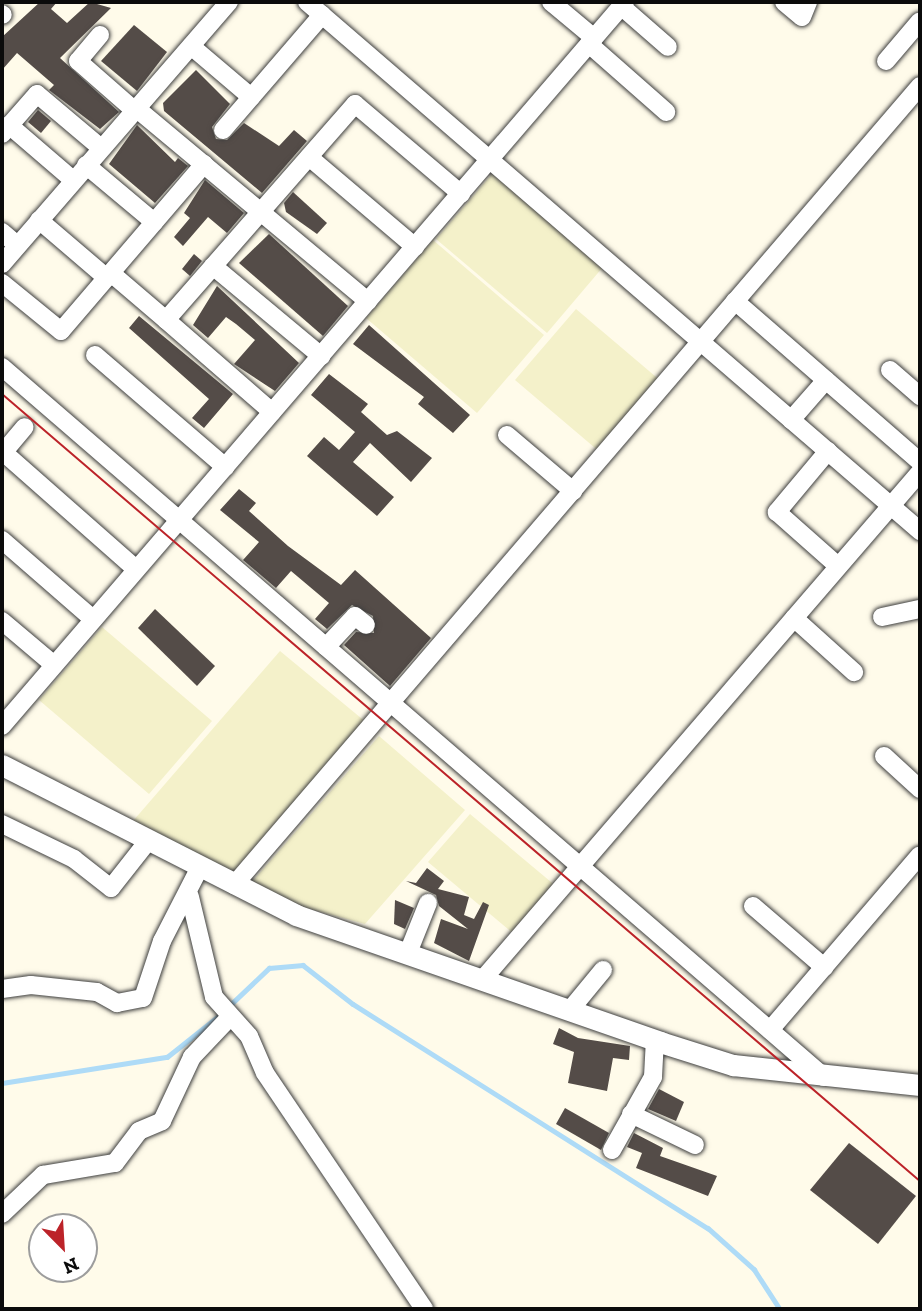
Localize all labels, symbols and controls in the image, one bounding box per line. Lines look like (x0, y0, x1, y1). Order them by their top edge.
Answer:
north arrow (28, 1213, 98, 1283)
text: N (60, 1252, 82, 1279)

